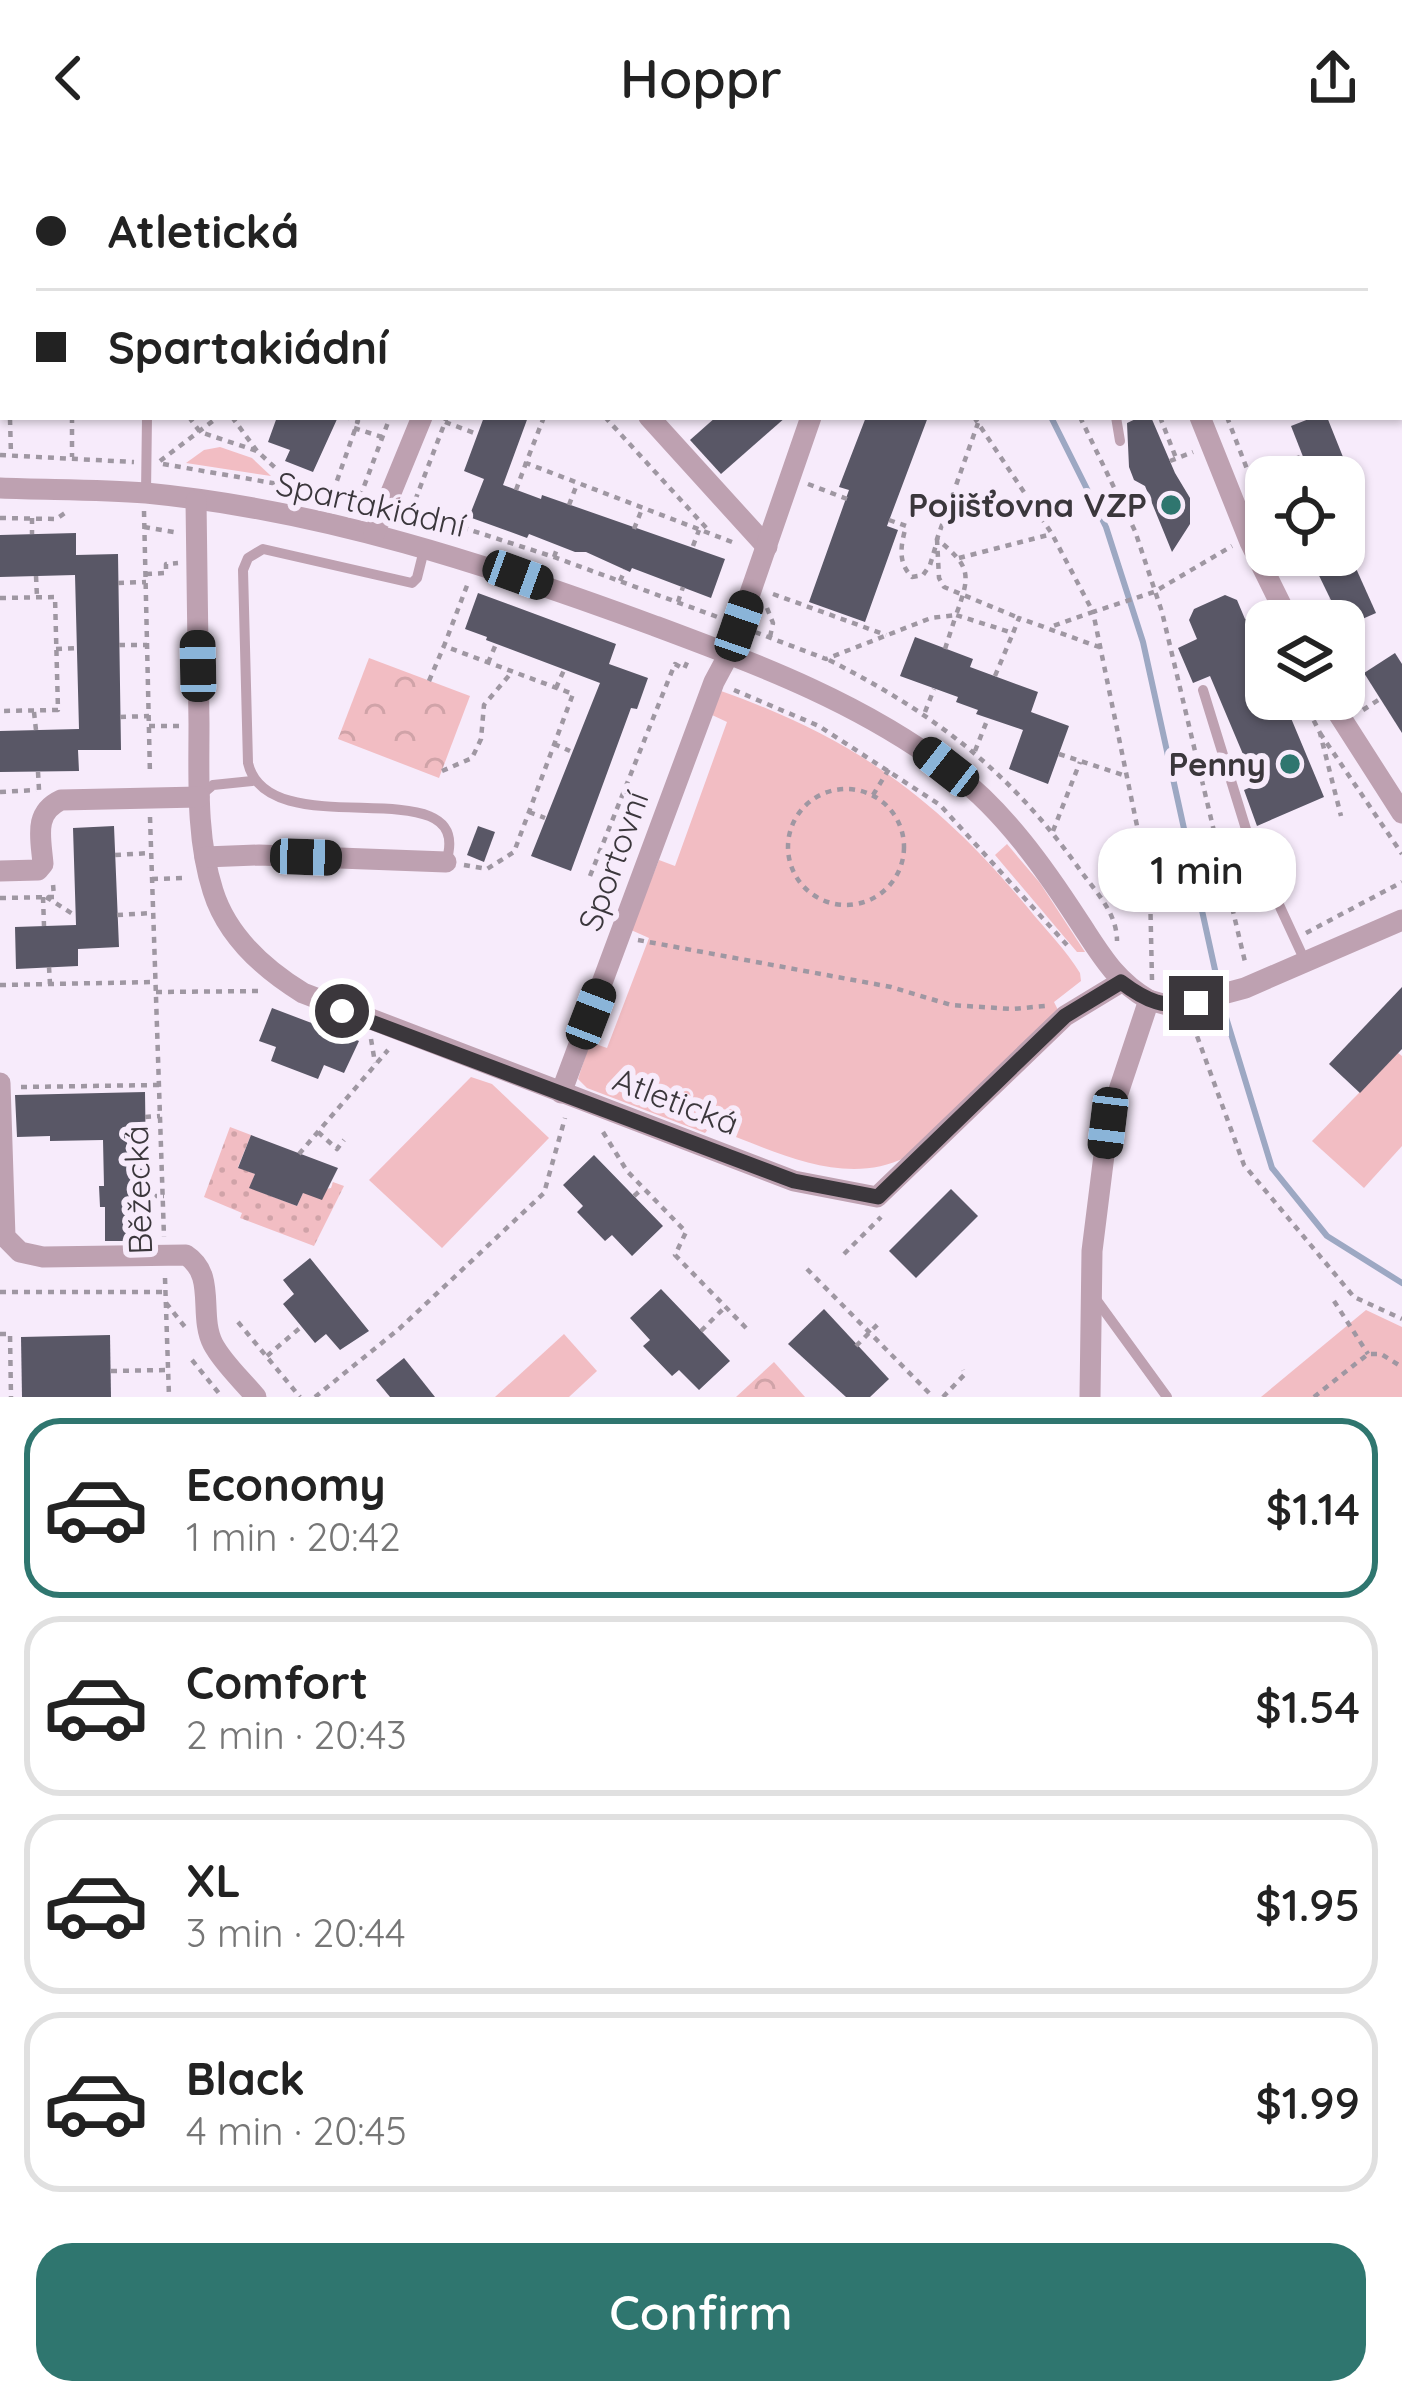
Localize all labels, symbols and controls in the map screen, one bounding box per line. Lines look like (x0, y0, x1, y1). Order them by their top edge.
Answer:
text: Hoppr (620, 44, 782, 112)
icon: back (36, 45, 102, 111)
icon: share (1300, 45, 1366, 111)
text: Atletická (108, 203, 299, 259)
text: Spartakiádní (108, 319, 388, 375)
map controls (1245, 456, 1365, 720)
button: locate (1245, 456, 1365, 576)
street label: Spartakiádní (272, 462, 470, 545)
place label: Pojišťovna VZP (908, 484, 1147, 525)
marker: Pojišťovna VZP (1158, 492, 1184, 518)
car (478, 546, 558, 604)
car (710, 586, 768, 666)
button: layers (1245, 600, 1365, 720)
car (179, 630, 217, 702)
car (907, 731, 985, 803)
place label: Penny (1168, 743, 1266, 784)
marker: Penny (1277, 751, 1303, 777)
street label: Sportovní (568, 785, 657, 936)
callout: 1 min (1097, 829, 1295, 913)
car (269, 838, 343, 876)
text: 1 min (1150, 845, 1244, 894)
car (561, 974, 621, 1054)
route end (1169, 976, 1223, 1030)
route start (315, 984, 369, 1038)
street label: Atletická (608, 1058, 745, 1143)
car (1086, 1085, 1130, 1161)
street label: Běžecká (115, 1125, 160, 1255)
icon: car (42, 1454, 150, 1562)
text: Economy (186, 1456, 386, 1512)
text: $1.14 (1266, 1480, 1360, 1536)
text: 1 min · 20:42 (186, 1512, 401, 1561)
icon: car (42, 1652, 150, 1760)
text: Comfort (186, 1654, 368, 1710)
text: $1.54 (1255, 1678, 1360, 1734)
text: 2 min · 20:43 (186, 1710, 407, 1759)
icon: car (42, 1850, 150, 1958)
text: XL (186, 1852, 241, 1908)
text: $1.95 (1255, 1876, 1360, 1932)
text: 3 min · 20:44 (186, 1908, 406, 1957)
icon: car (42, 2048, 150, 2156)
text: Black (186, 2050, 305, 2106)
text: $1.99 (1255, 2074, 1360, 2130)
text: 4 min · 20:45 (186, 2106, 407, 2155)
button: Confirm (36, 2243, 1366, 2381)

